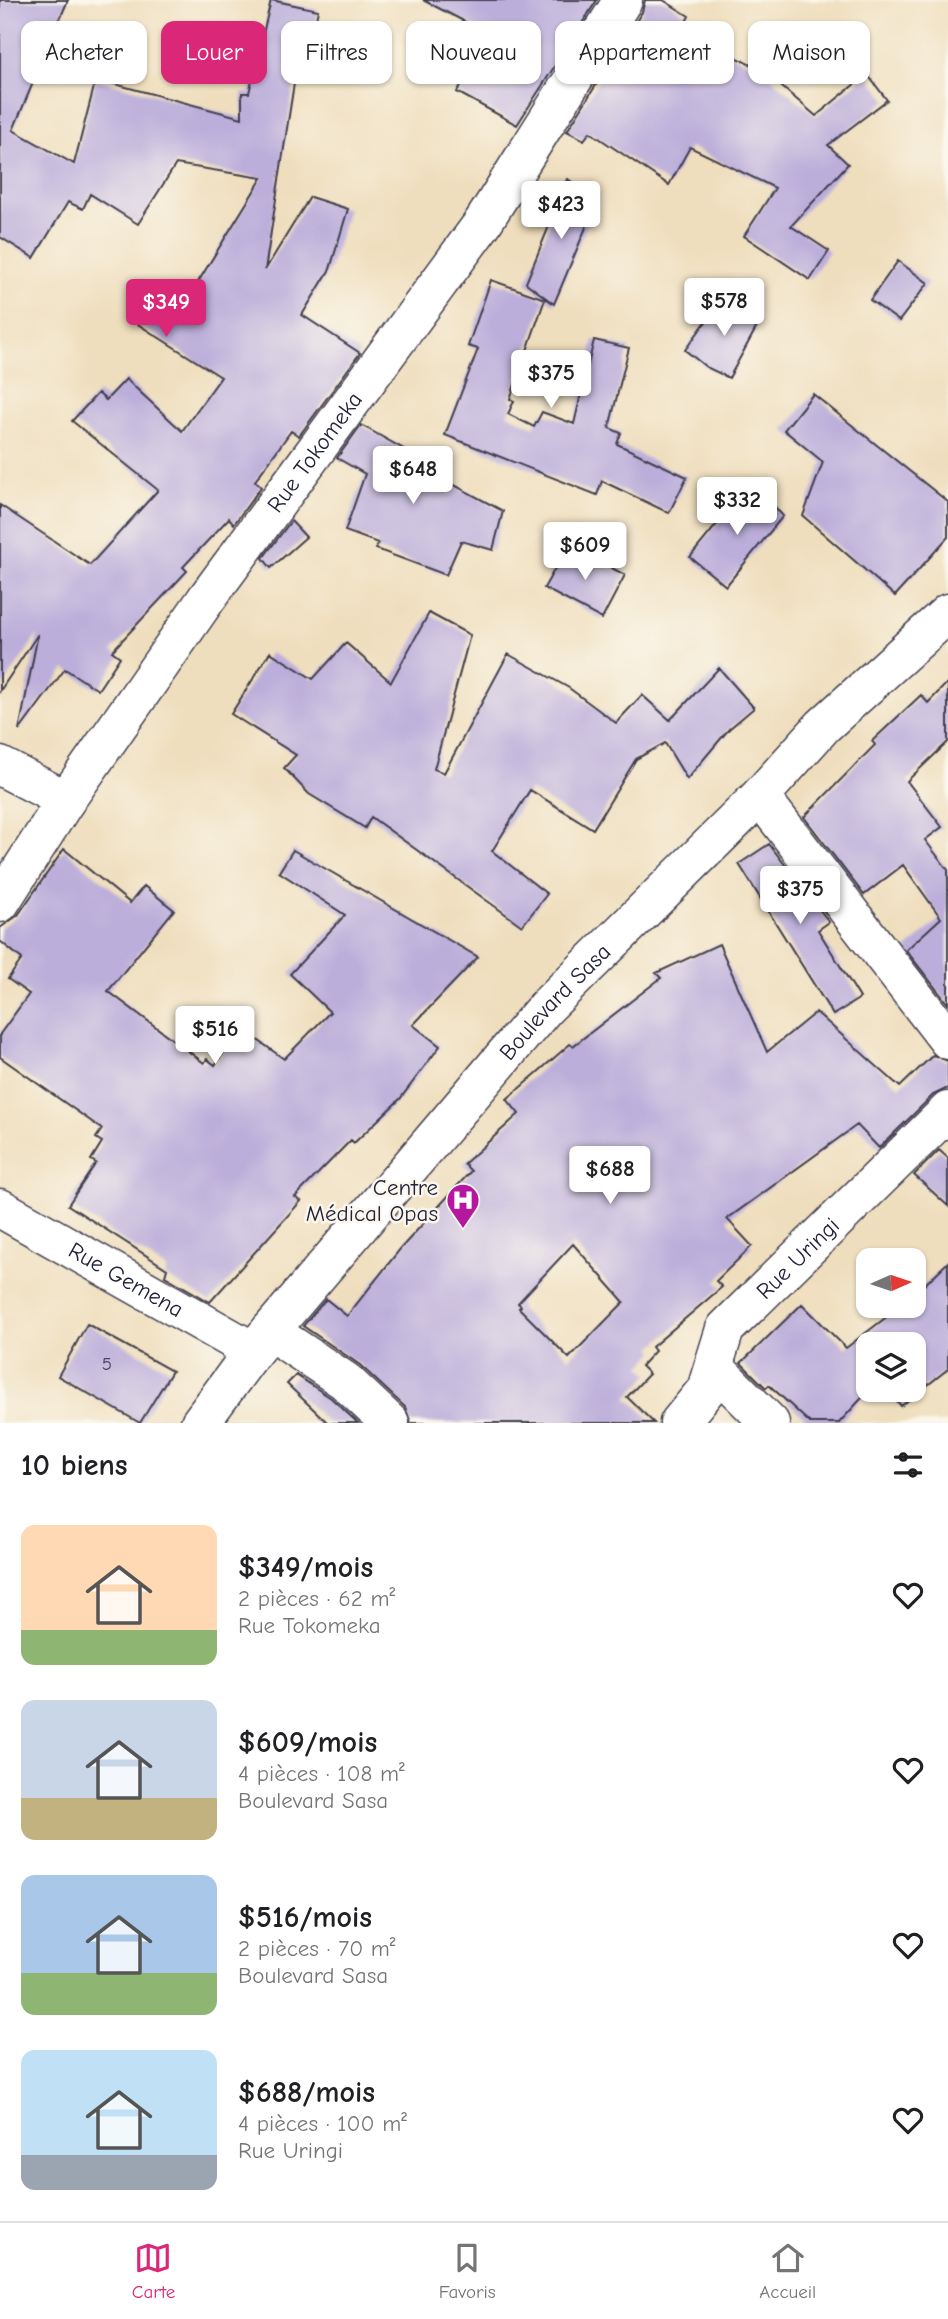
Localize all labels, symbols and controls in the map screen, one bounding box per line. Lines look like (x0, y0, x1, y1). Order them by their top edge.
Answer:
chip: Acheter (21, 21, 147, 84)
chip: Louer (161, 21, 267, 84)
chip: Filtres (281, 21, 392, 84)
chip: Nouveau (406, 21, 541, 84)
chip: Appartement (555, 21, 734, 84)
chip: Maison (748, 21, 870, 84)
pin: $423 (520, 182, 602, 241)
text: $423 (537, 190, 585, 217)
pin: $578 (683, 278, 765, 338)
pin: $349 (125, 280, 207, 339)
text: $578 (700, 287, 748, 314)
text: $349 (142, 288, 190, 315)
pin: $375 (510, 350, 592, 410)
text: $375 (527, 359, 575, 386)
street label: Rue Tokomeka (261, 386, 368, 517)
pin: $648 (372, 447, 454, 506)
text: $648 (389, 455, 437, 482)
pin: $332 (696, 477, 778, 537)
text: $332 (713, 486, 761, 513)
pin: $609 (544, 522, 626, 582)
text: $609 (559, 531, 611, 558)
pin: $375 (759, 866, 841, 926)
text: $375 (776, 875, 824, 902)
street label: Boulevard Sasa (493, 938, 616, 1065)
pin: $516 (174, 1006, 256, 1066)
text: $516 (191, 1015, 239, 1042)
pin: $688 (569, 1146, 651, 1206)
text: $688 (585, 1155, 635, 1182)
place label: Centre Médical Opas (306, 1174, 438, 1227)
hospital icon: Centre Médical Opas (444, 1181, 482, 1230)
street label: Rue Uringi (751, 1212, 845, 1304)
street label: Rue Gemena (64, 1236, 189, 1323)
north arrow (856, 1248, 926, 1318)
map controls (856, 1248, 926, 1402)
button: layers (856, 1332, 926, 1402)
house number: 5 (102, 1353, 112, 1375)
icon: filters (889, 1446, 927, 1484)
text: 10 biens (21, 1448, 127, 1483)
text: $349/mois (238, 1550, 373, 1585)
icon: home (77, 1553, 161, 1637)
icon: heart (889, 1576, 927, 1614)
text: 2 pièces · 62 m² (238, 1585, 395, 1612)
text: Rue Tokomeka (238, 1612, 381, 1639)
text: $609/mois (238, 1725, 377, 1760)
icon: home (77, 1728, 161, 1812)
icon: heart (889, 1751, 927, 1789)
text: 4 pièces · 108 m² (238, 1760, 405, 1787)
text: Boulevard Sasa (238, 1787, 388, 1814)
text: $516/mois (238, 1900, 372, 1935)
icon: home (77, 1903, 161, 1987)
icon: heart (889, 1926, 927, 1964)
text: 2 pièces · 70 m² (238, 1935, 396, 1962)
text: Boulevard Sasa (238, 1962, 388, 1989)
text: $688/mois (238, 2075, 375, 2110)
icon: home (77, 2078, 161, 2162)
icon: heart (889, 2101, 927, 2139)
text: 4 pièces · 100 m² (238, 2110, 407, 2137)
text: Rue Uringi (238, 2137, 343, 2164)
tab: Carte (132, 2239, 175, 2303)
tab: Favoris (439, 2239, 496, 2303)
tab: Accueil (759, 2239, 816, 2303)

